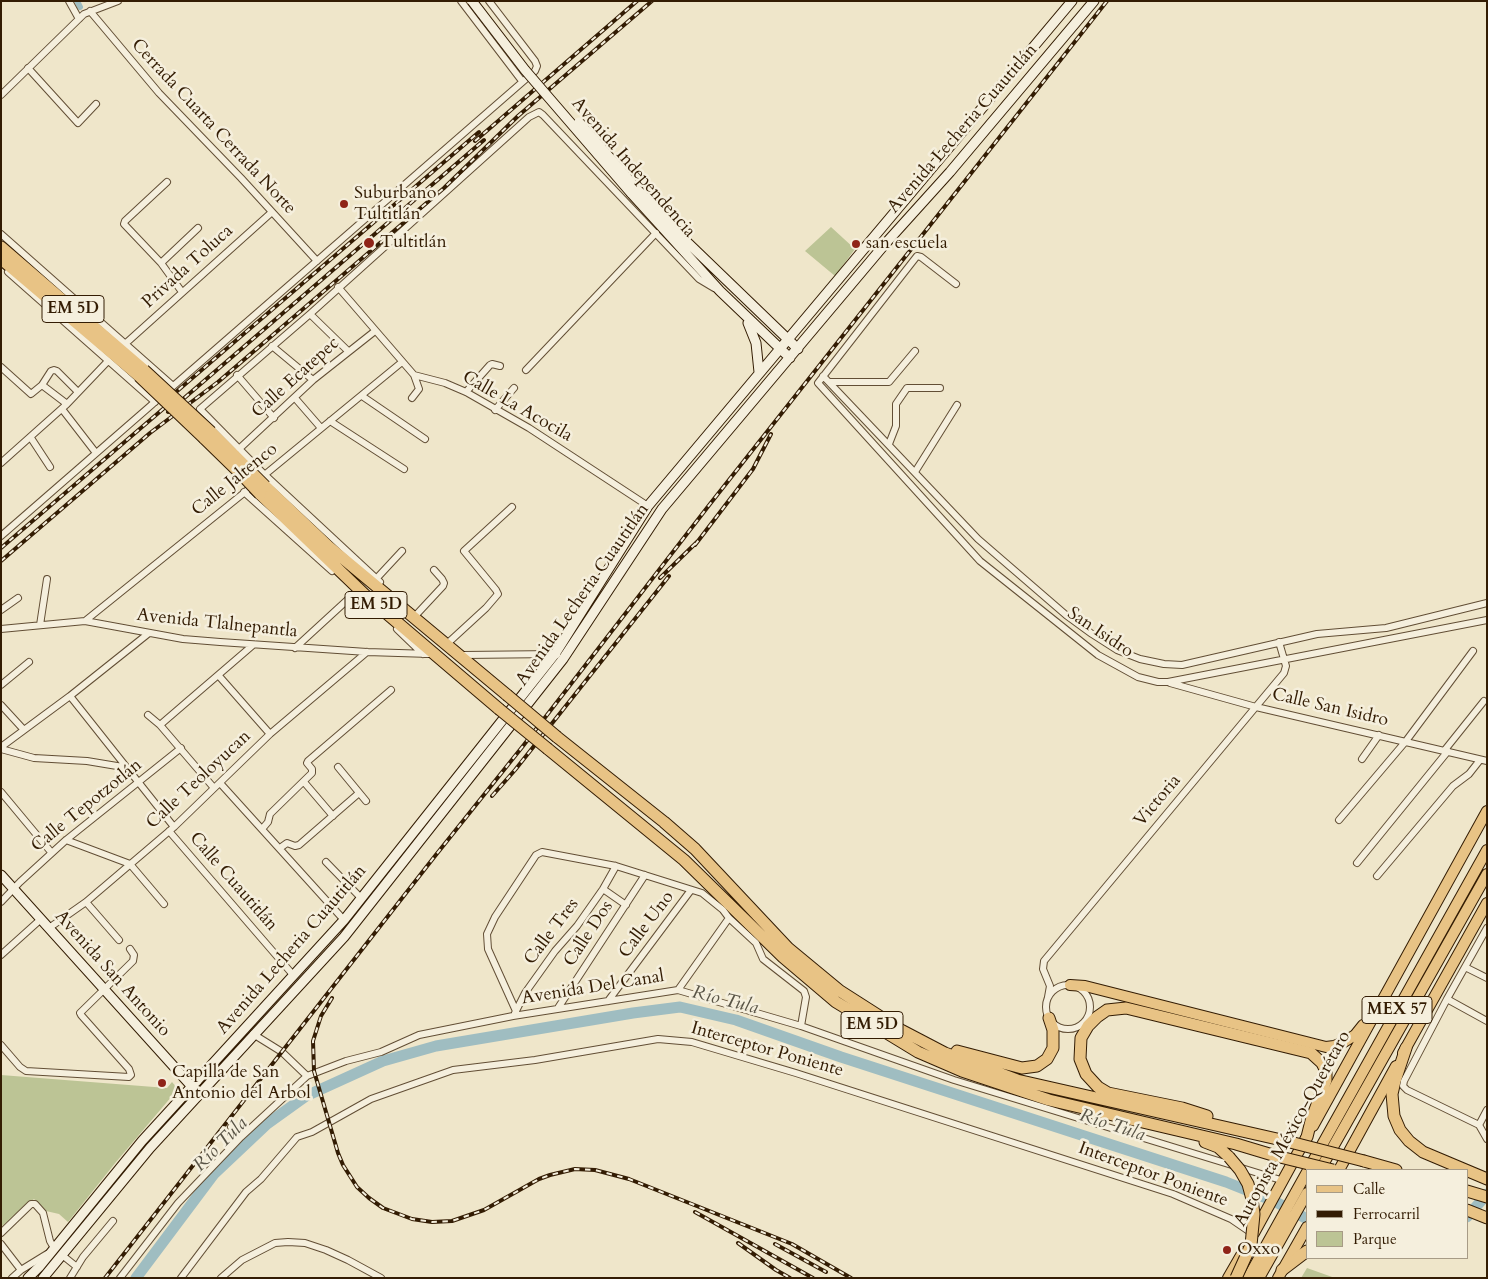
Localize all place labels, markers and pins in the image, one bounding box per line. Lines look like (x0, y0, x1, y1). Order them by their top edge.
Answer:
place label: Suburbano Tultitlán (354, 183, 436, 225)
marker: Suburbano Tultitlán (338, 198, 350, 210)
place label: Tultitlán (380, 232, 447, 254)
place label: san escuela (866, 233, 948, 255)
marker: Tultitlán (362, 236, 376, 250)
marker: san escuela (850, 238, 862, 250)
place label: Capilla de San Antonio del Arbol (172, 1062, 311, 1104)
marker: Capilla de San Antonio del Arbol (156, 1077, 168, 1089)
place label: Oxxo (1237, 1239, 1280, 1261)
marker: Oxxo (1221, 1244, 1233, 1256)

